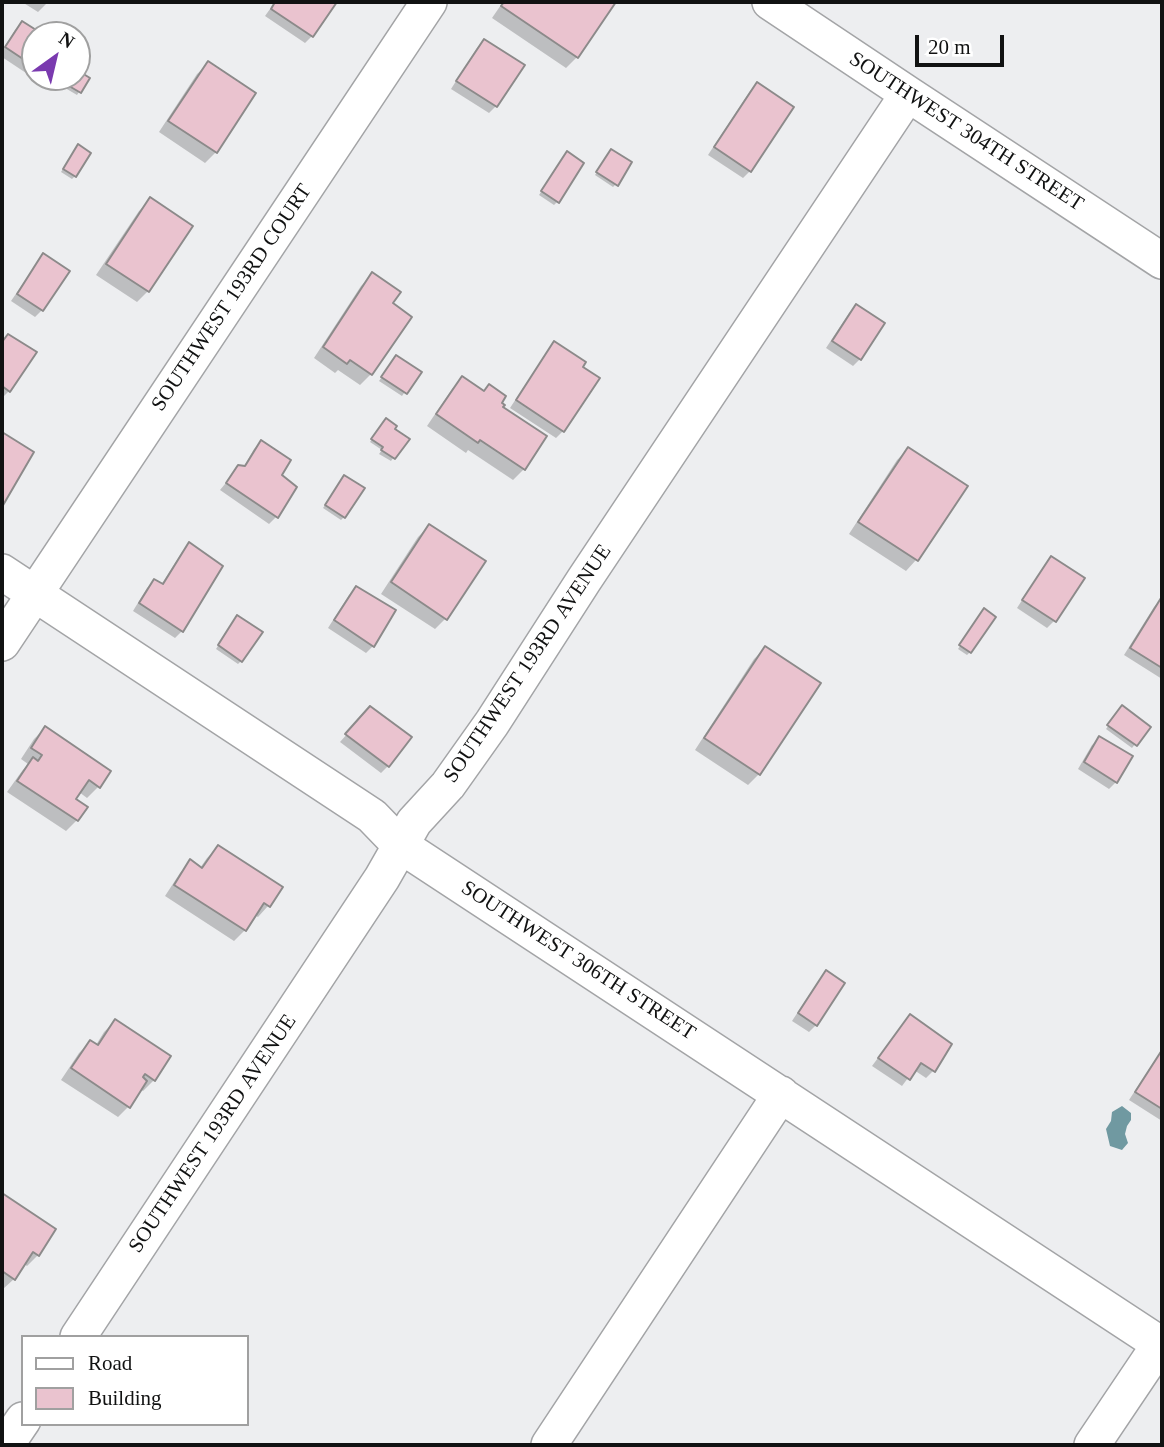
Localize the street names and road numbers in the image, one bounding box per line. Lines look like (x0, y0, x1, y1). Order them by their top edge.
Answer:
street label: SOUTHWEST 304TH STREET (844, 47, 1088, 217)
street label: SOUTHWEST 193RD COURT (147, 180, 317, 416)
street label: SOUTHWEST 193RD AVENUE (439, 540, 617, 788)
street label: SOUTHWEST 306TH STREET (456, 876, 700, 1046)
street label: SOUTHWEST 193RD AVENUE (124, 1010, 302, 1258)

